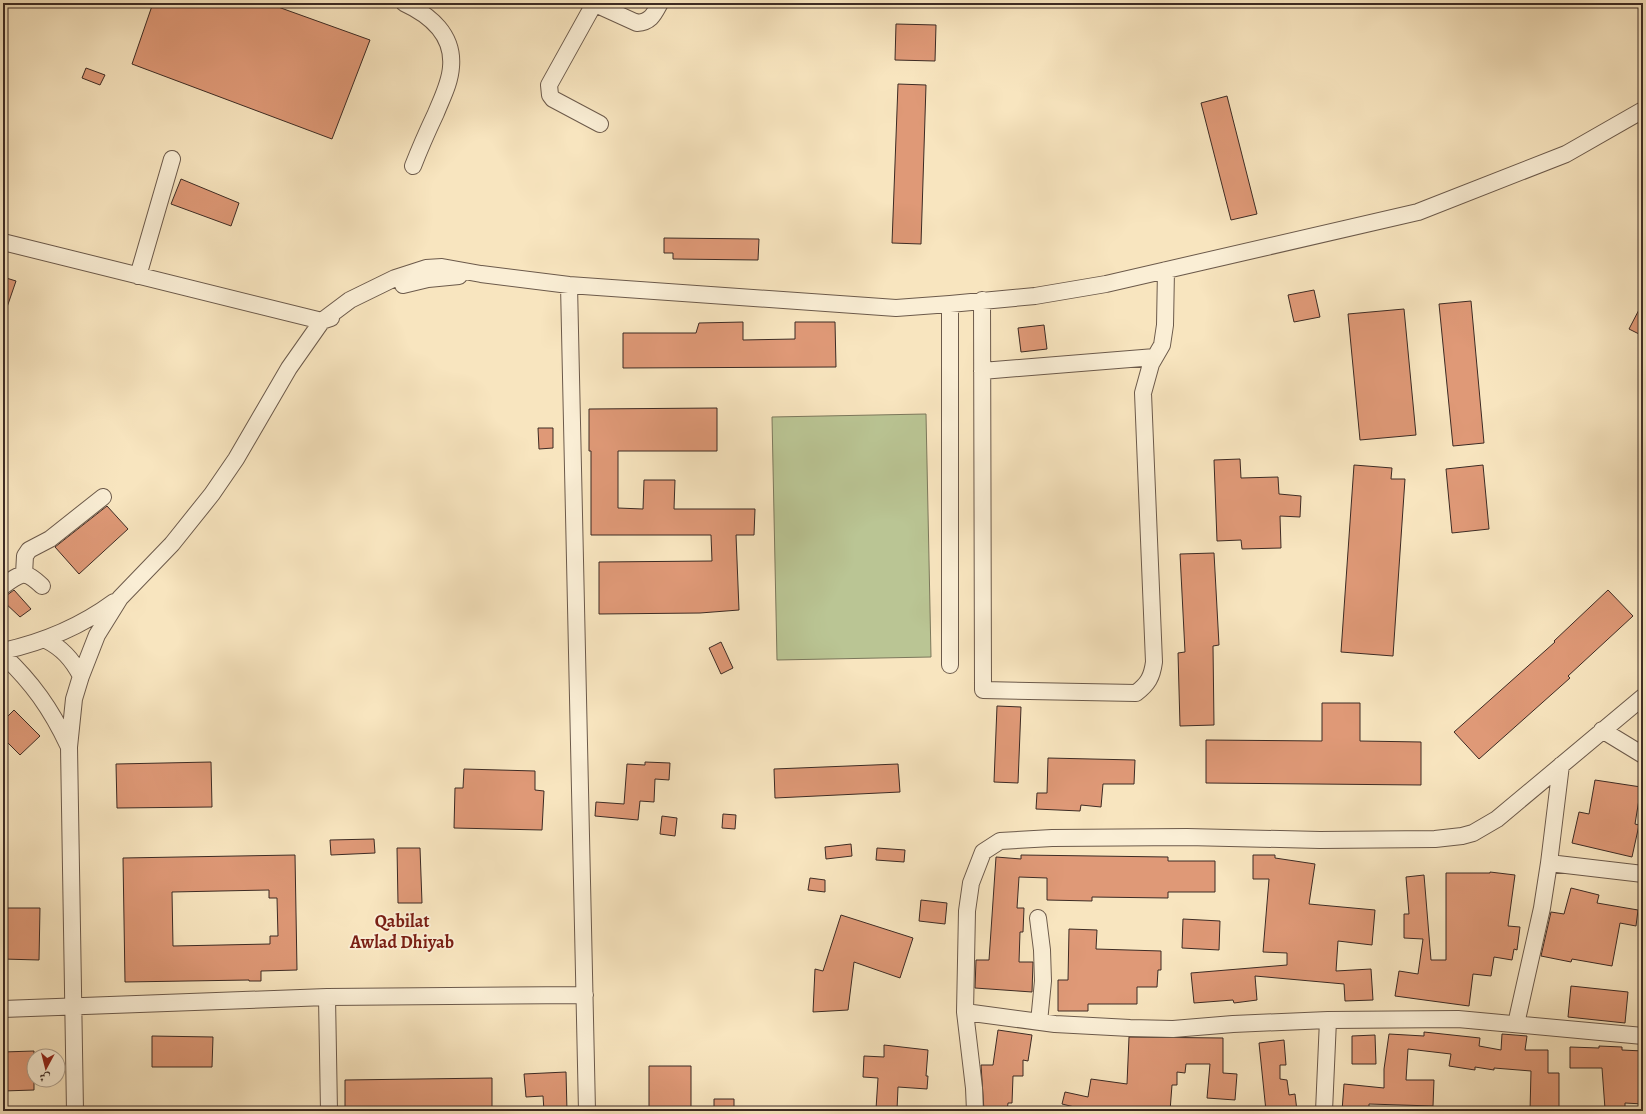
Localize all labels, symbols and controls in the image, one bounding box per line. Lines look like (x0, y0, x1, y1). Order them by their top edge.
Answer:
district label: Qabilat Awlad Dhiyab (349, 909, 454, 954)
north arrow (26, 1048, 66, 1088)
text: ش (38, 1069, 51, 1086)

